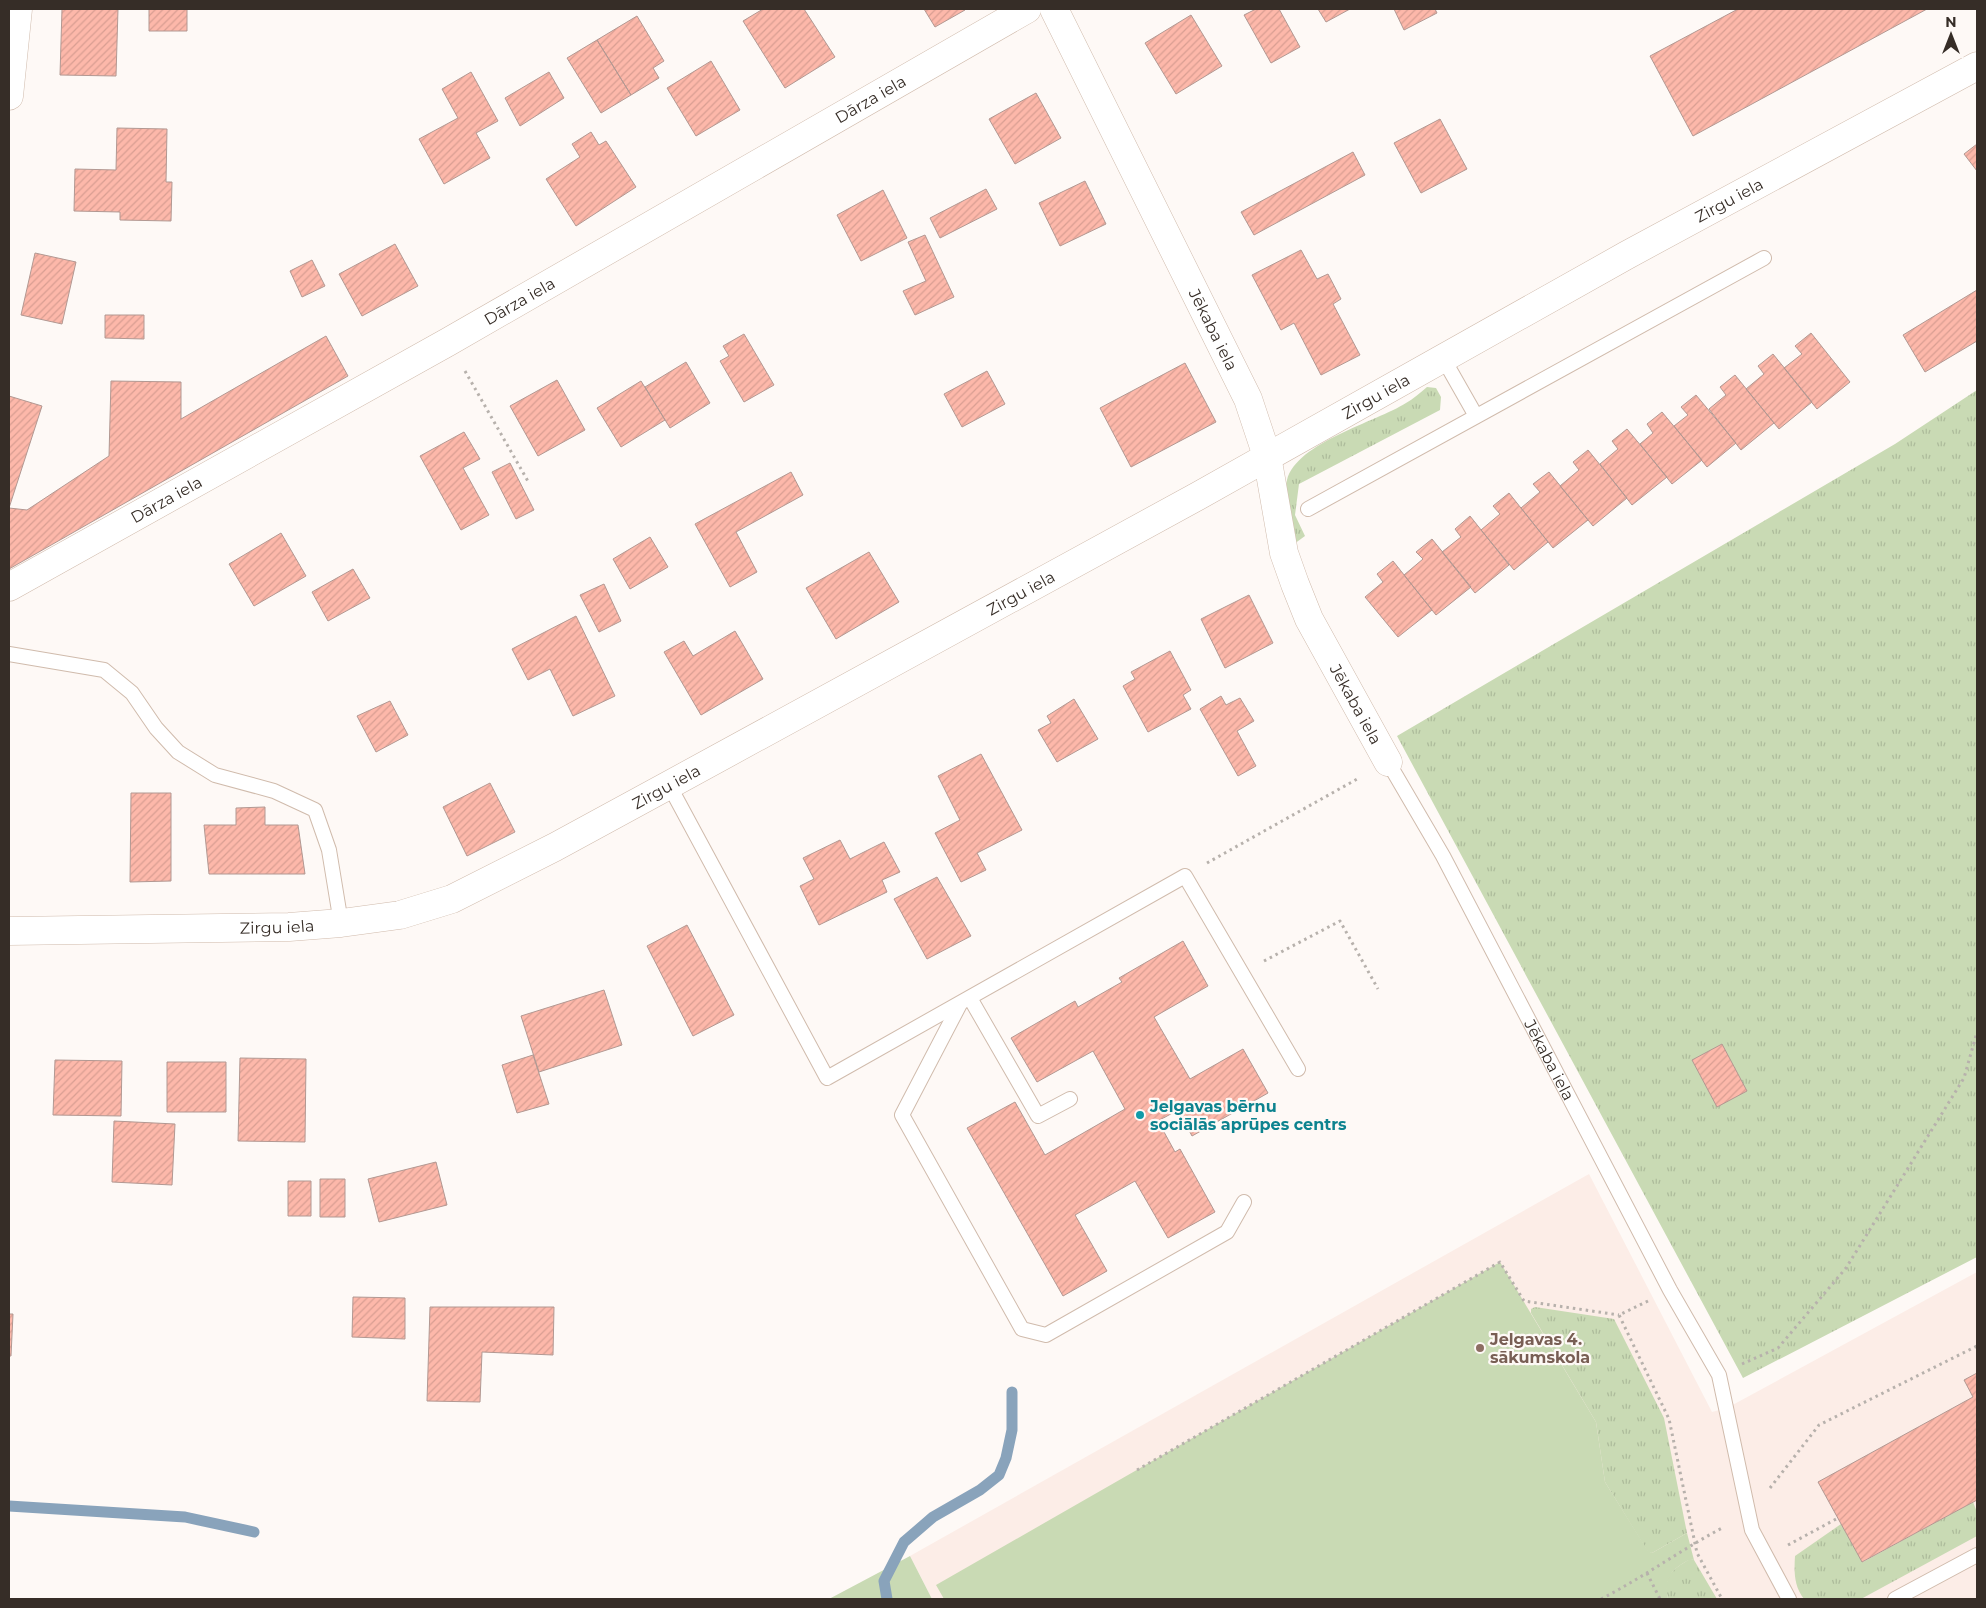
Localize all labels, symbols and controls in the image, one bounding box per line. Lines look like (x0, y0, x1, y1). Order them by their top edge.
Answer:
north arrow (1926, 10, 1976, 60)
text: N (1945, 13, 1957, 31)
street label: Dārza iela (832, 72, 909, 127)
street label: Zirgu iela (1692, 174, 1767, 226)
street label: Dārza iela (481, 274, 558, 329)
street label: Jēkaba iela (1184, 285, 1241, 374)
street label: Zirgu iela (1339, 370, 1413, 423)
street label: Dārza iela (127, 472, 205, 527)
street label: Zirgu iela (984, 567, 1058, 620)
street label: Jēkaba iela (1325, 660, 1385, 748)
street label: Zirgu iela (629, 761, 704, 813)
street label: Zirgu iela (240, 916, 315, 938)
street label: Jēkaba iela (1520, 1015, 1578, 1104)
place label: Jelgavas bērnu sociālās aprūpes centrs (1149, 1097, 1347, 1134)
marker: Jelgavas bērnu sociālās aprūpes centrs (1134, 1109, 1146, 1121)
place label: Jelgavas 4. sākumskola (1489, 1330, 1590, 1367)
marker: Jelgavas 4. sākumskola (1474, 1342, 1486, 1354)

